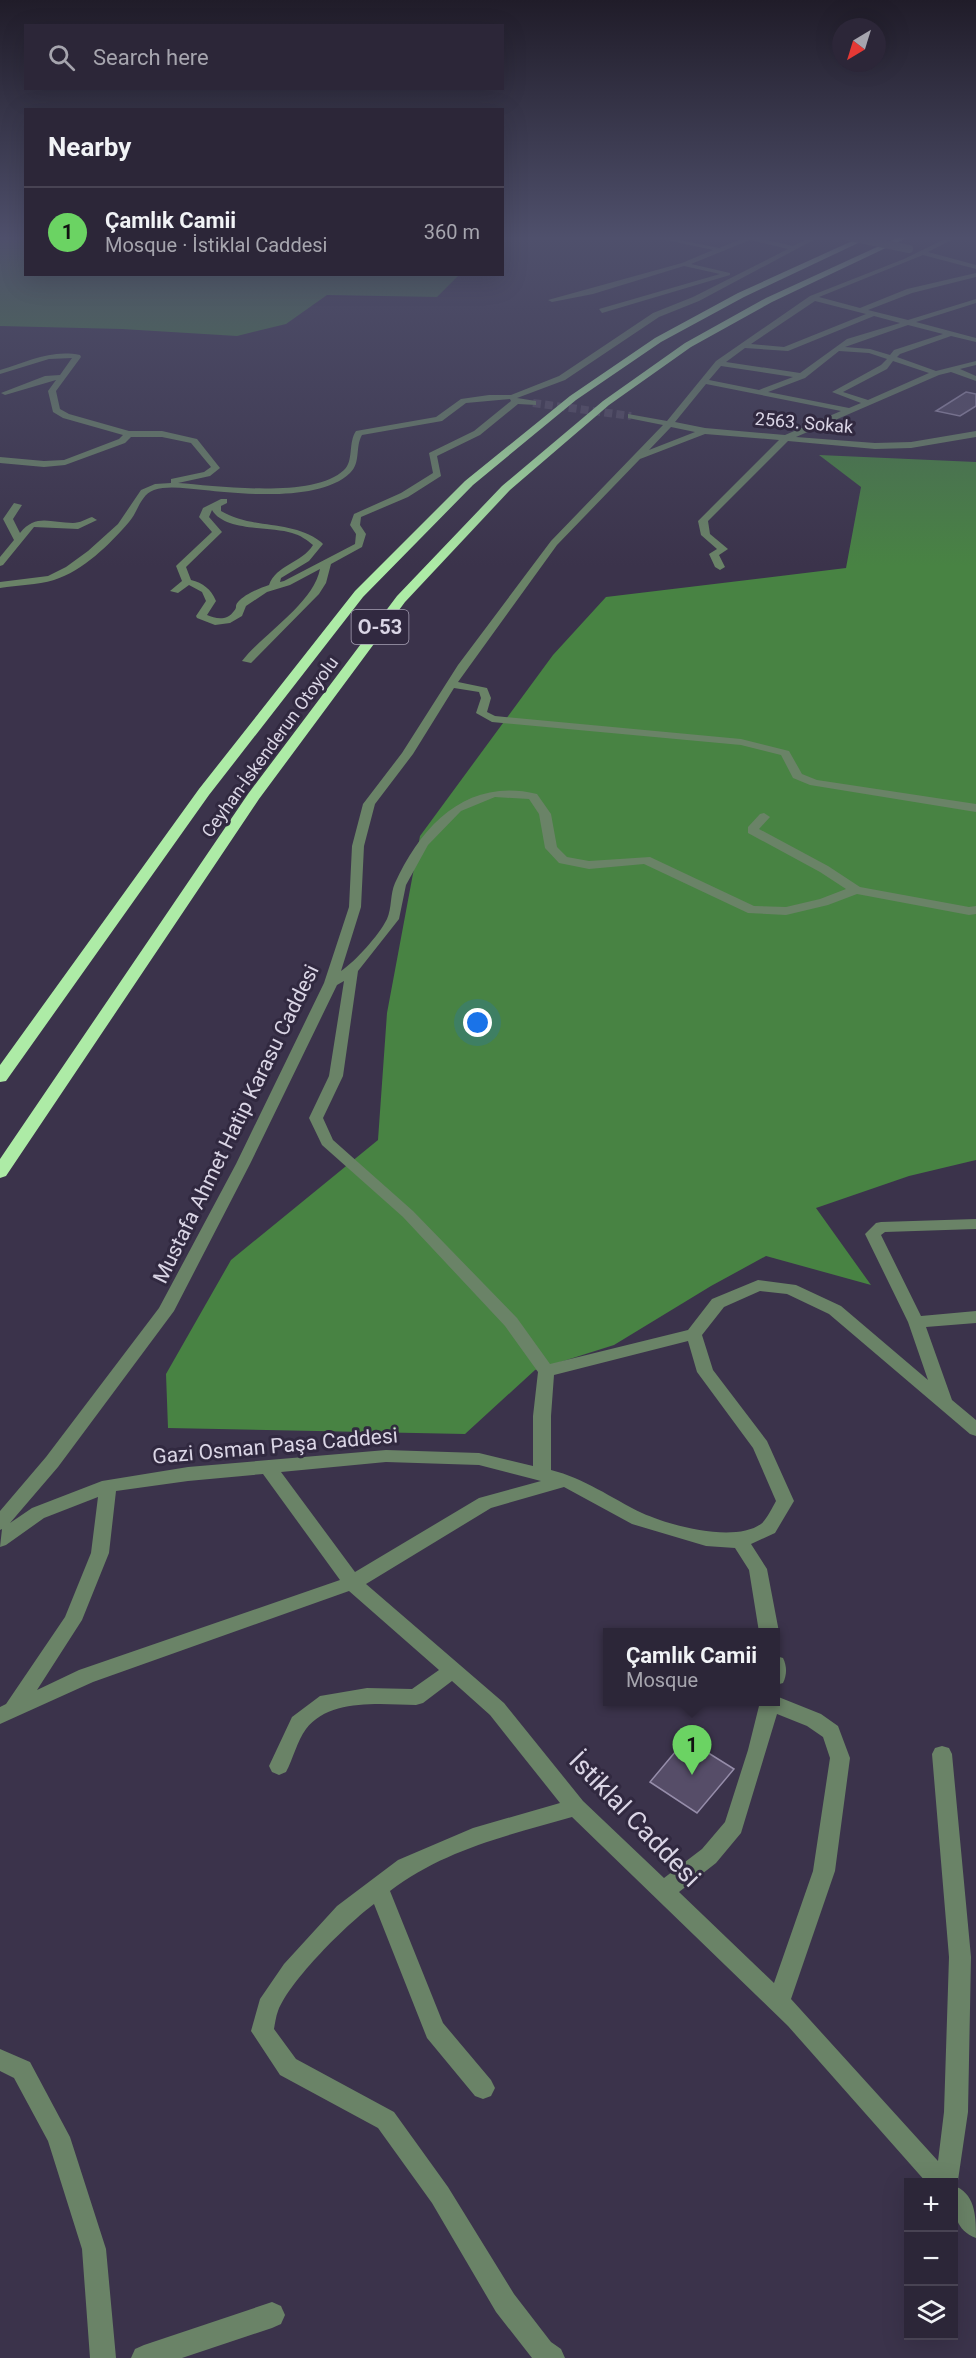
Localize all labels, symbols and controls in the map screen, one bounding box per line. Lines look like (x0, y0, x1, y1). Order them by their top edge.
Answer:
north arrow (832, 18, 886, 72)
search box (24, 24, 504, 90)
icon: search (45, 41, 78, 74)
text: Search here (93, 45, 209, 70)
text: Nearby (48, 132, 131, 162)
text: Çamlık Camii (105, 208, 236, 233)
text: 1 (62, 220, 73, 244)
text: 360 m (424, 220, 480, 244)
text: Mosque · İstiklal Caddesi (105, 233, 327, 257)
street label: 2563. Sokak (754, 408, 855, 437)
road number: O-53 (352, 610, 409, 644)
street label: Ceyhan-İskenderun Otoyolu (197, 652, 342, 841)
street label: Mustafa Ahmet Hatip Karasu Caddesi (148, 961, 324, 1287)
your location (463, 1008, 492, 1037)
street label: Gazi Osman Paşa Caddesi (151, 1423, 399, 1469)
popup (603, 1628, 780, 1706)
text: Çamlık Camii (626, 1643, 757, 1668)
text: Mosque (626, 1668, 698, 1692)
pin: 1 (672, 1726, 712, 1775)
street label: İstiklal Caddesi (563, 1745, 707, 1893)
map controls (904, 2178, 958, 2340)
button: + (904, 2178, 958, 2232)
button: − (904, 2232, 958, 2286)
button: layers (904, 2286, 958, 2340)

